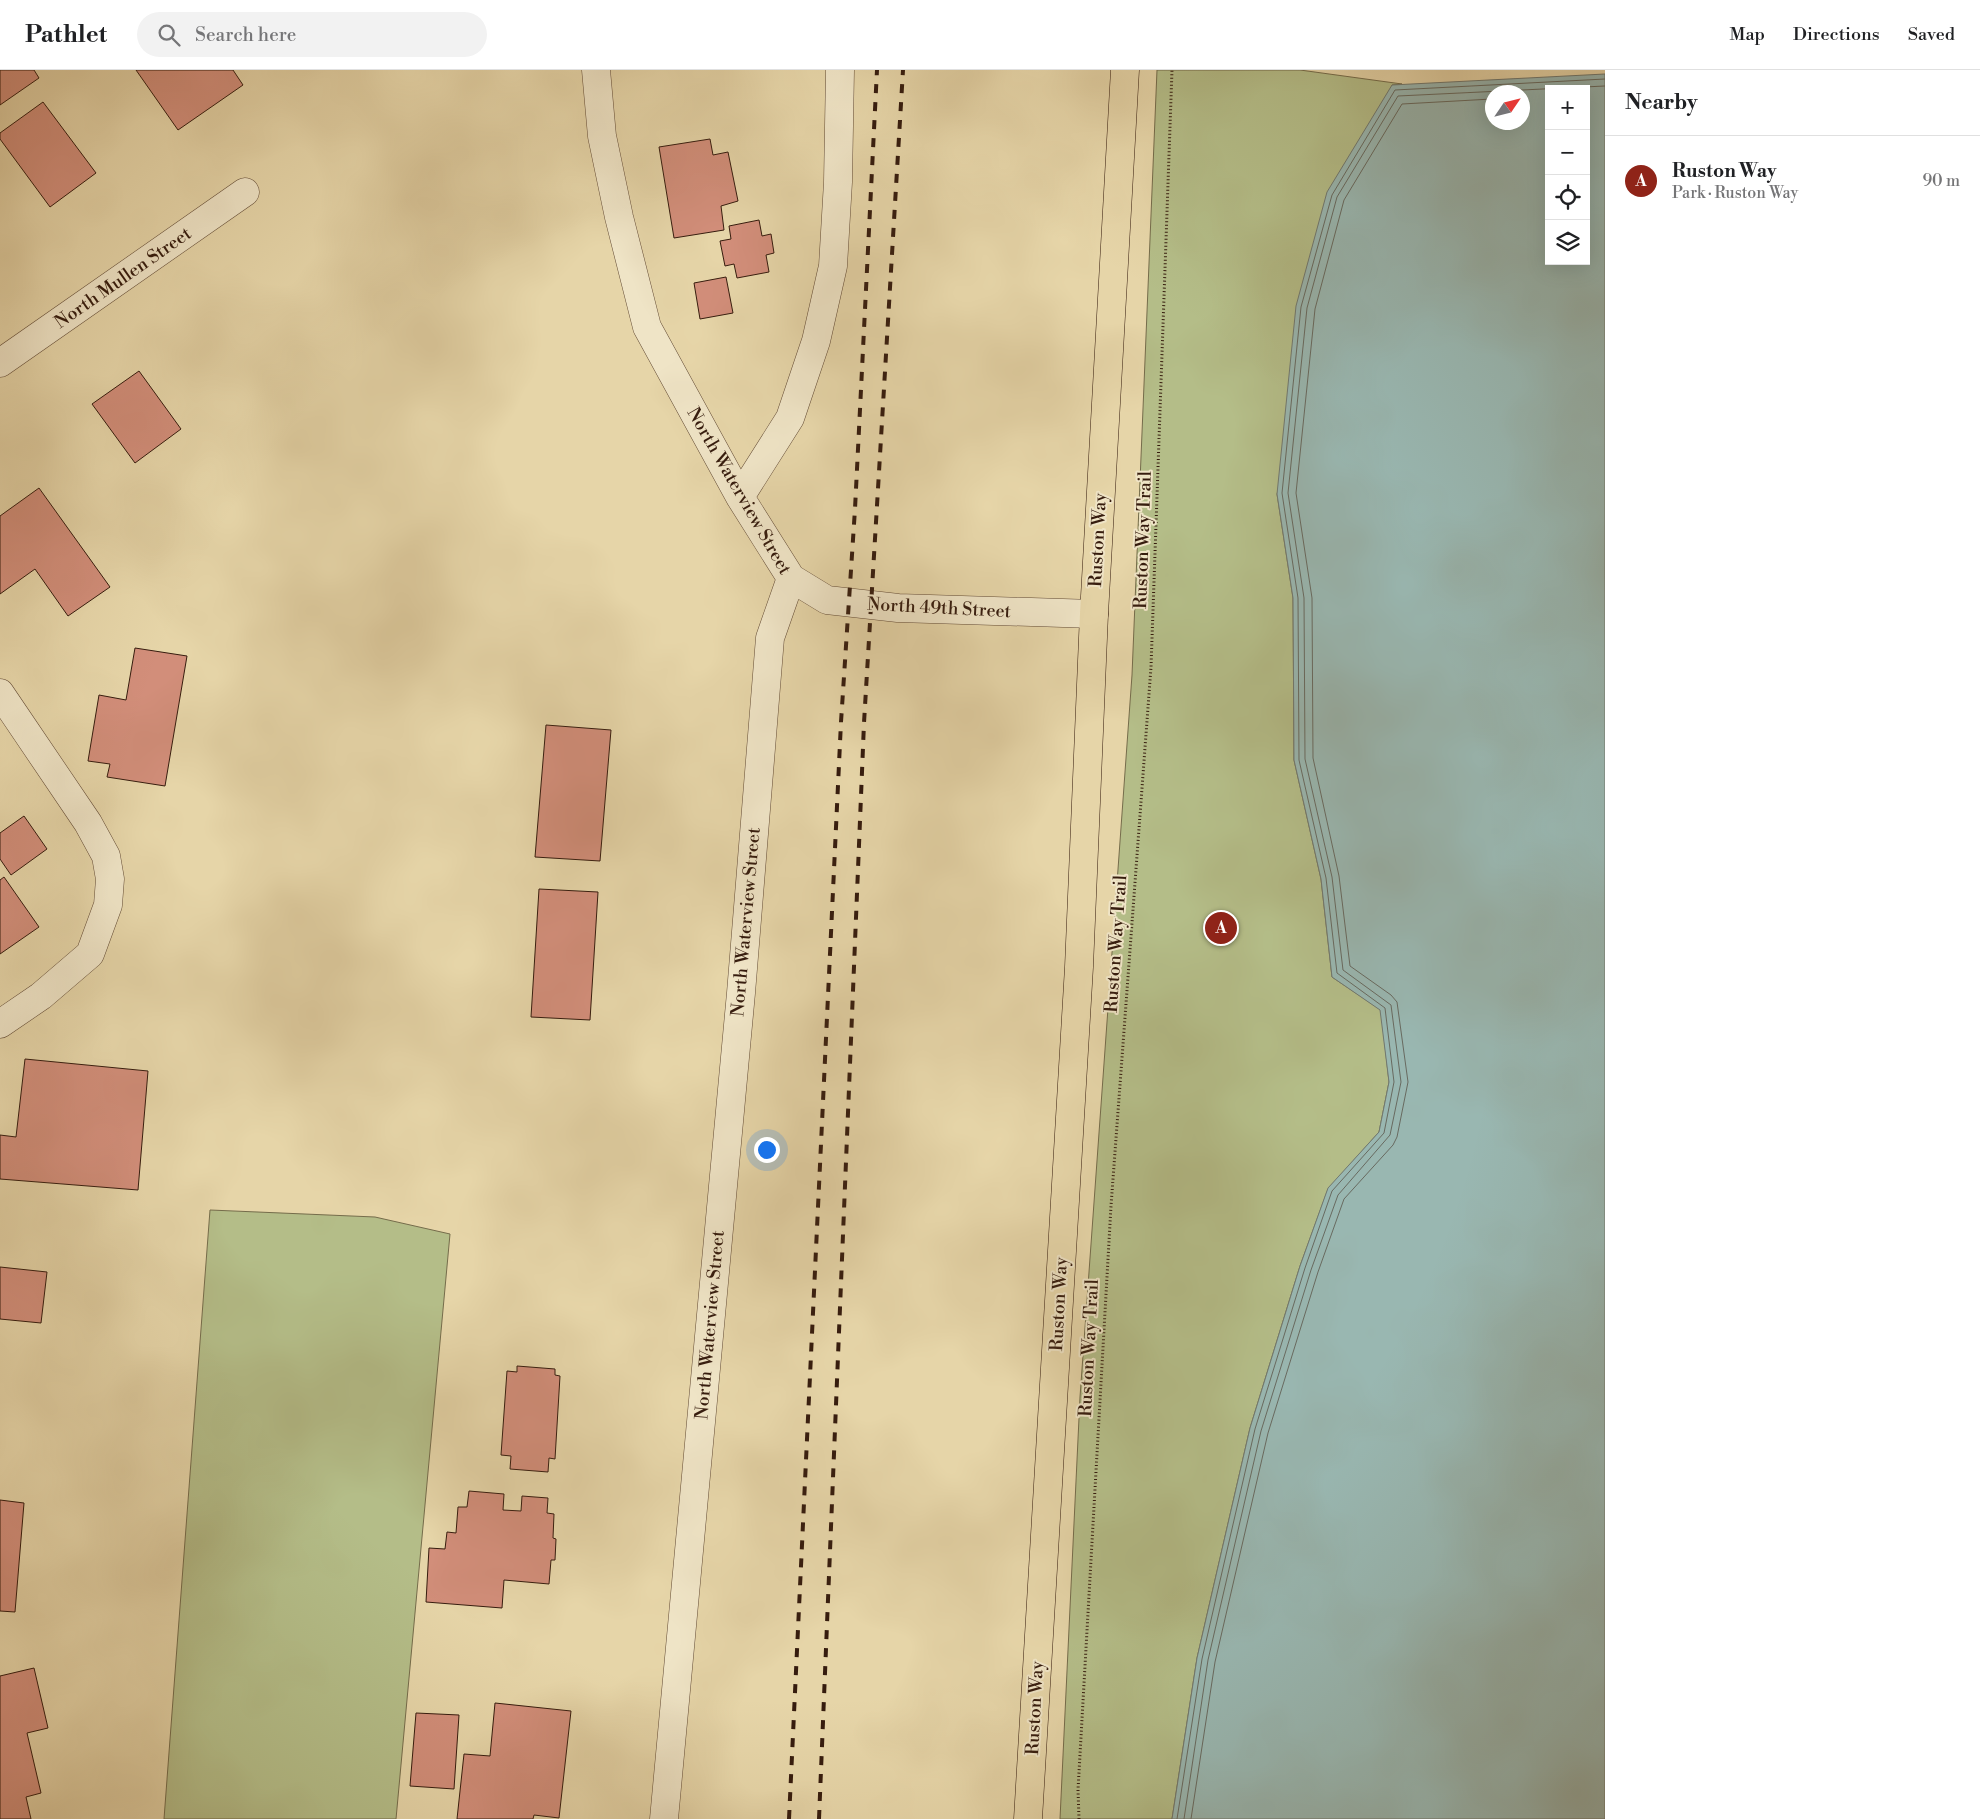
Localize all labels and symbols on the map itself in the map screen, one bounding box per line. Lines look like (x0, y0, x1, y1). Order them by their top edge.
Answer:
north arrow (1485, 85, 1530, 130)
street label: North Mullen Street (50, 222, 196, 334)
street label: North Waterview Street (682, 403, 797, 579)
street label: Ruston Way Trail (1129, 470, 1157, 609)
street label: Ruston Way (1084, 492, 1112, 588)
street label: North 49th Street (866, 593, 1012, 623)
street label: North Waterview Street (726, 826, 766, 1017)
street label: Ruston Way Trail (1100, 874, 1132, 1014)
pin: A (1205, 909, 1237, 947)
your location (754, 1137, 780, 1163)
street label: North Waterview Street (690, 1229, 730, 1420)
street label: Ruston Way (1045, 1256, 1073, 1352)
street label: Ruston Way Trail (1074, 1278, 1104, 1418)
street label: Ruston Way (1021, 1660, 1049, 1756)

